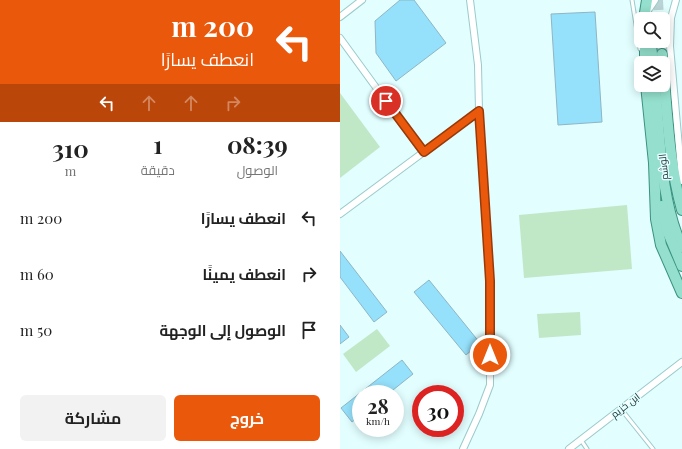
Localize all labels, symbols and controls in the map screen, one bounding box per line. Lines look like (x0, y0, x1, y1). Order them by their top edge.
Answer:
text: 200 m (171, 7, 254, 44)
map controls (634, 12, 670, 92)
button: search (634, 12, 670, 48)
icon: left (268, 16, 320, 68)
text: انعطف يسارًا (161, 47, 254, 71)
button: layers (634, 56, 670, 92)
pin (369, 84, 403, 118)
icon: arrive (375, 90, 397, 112)
icon: left (96, 92, 118, 114)
icon: ahead (138, 92, 160, 114)
icon: ahead (180, 92, 202, 114)
icon: right (222, 92, 244, 114)
text: 1 (153, 128, 162, 160)
text: 08:39 (227, 128, 288, 160)
text: 310 (52, 132, 89, 164)
street label: الوشم (655, 153, 672, 181)
text: دقيقة (141, 161, 175, 178)
text: الوصول (237, 161, 278, 178)
text: m (65, 162, 76, 179)
icon: left (298, 207, 320, 229)
text: 200 m (20, 208, 62, 228)
text: انعطف يسارًا (201, 208, 286, 228)
icon: right (298, 263, 320, 285)
text: 60 m (20, 264, 54, 284)
text: انعطف يمينًا (203, 264, 286, 284)
icon: arrive (298, 319, 320, 341)
text: 50 m (20, 320, 52, 340)
text: الوصول إلى الوجهة (160, 320, 286, 340)
position arrow (469, 334, 511, 376)
speed limit sign: 30 (412, 385, 464, 437)
street label: ابن خزيم (608, 389, 643, 422)
text: 28 (367, 392, 389, 419)
button: مشاركة (20, 395, 166, 441)
button: خروج (174, 395, 320, 441)
text: km/h (366, 414, 390, 428)

